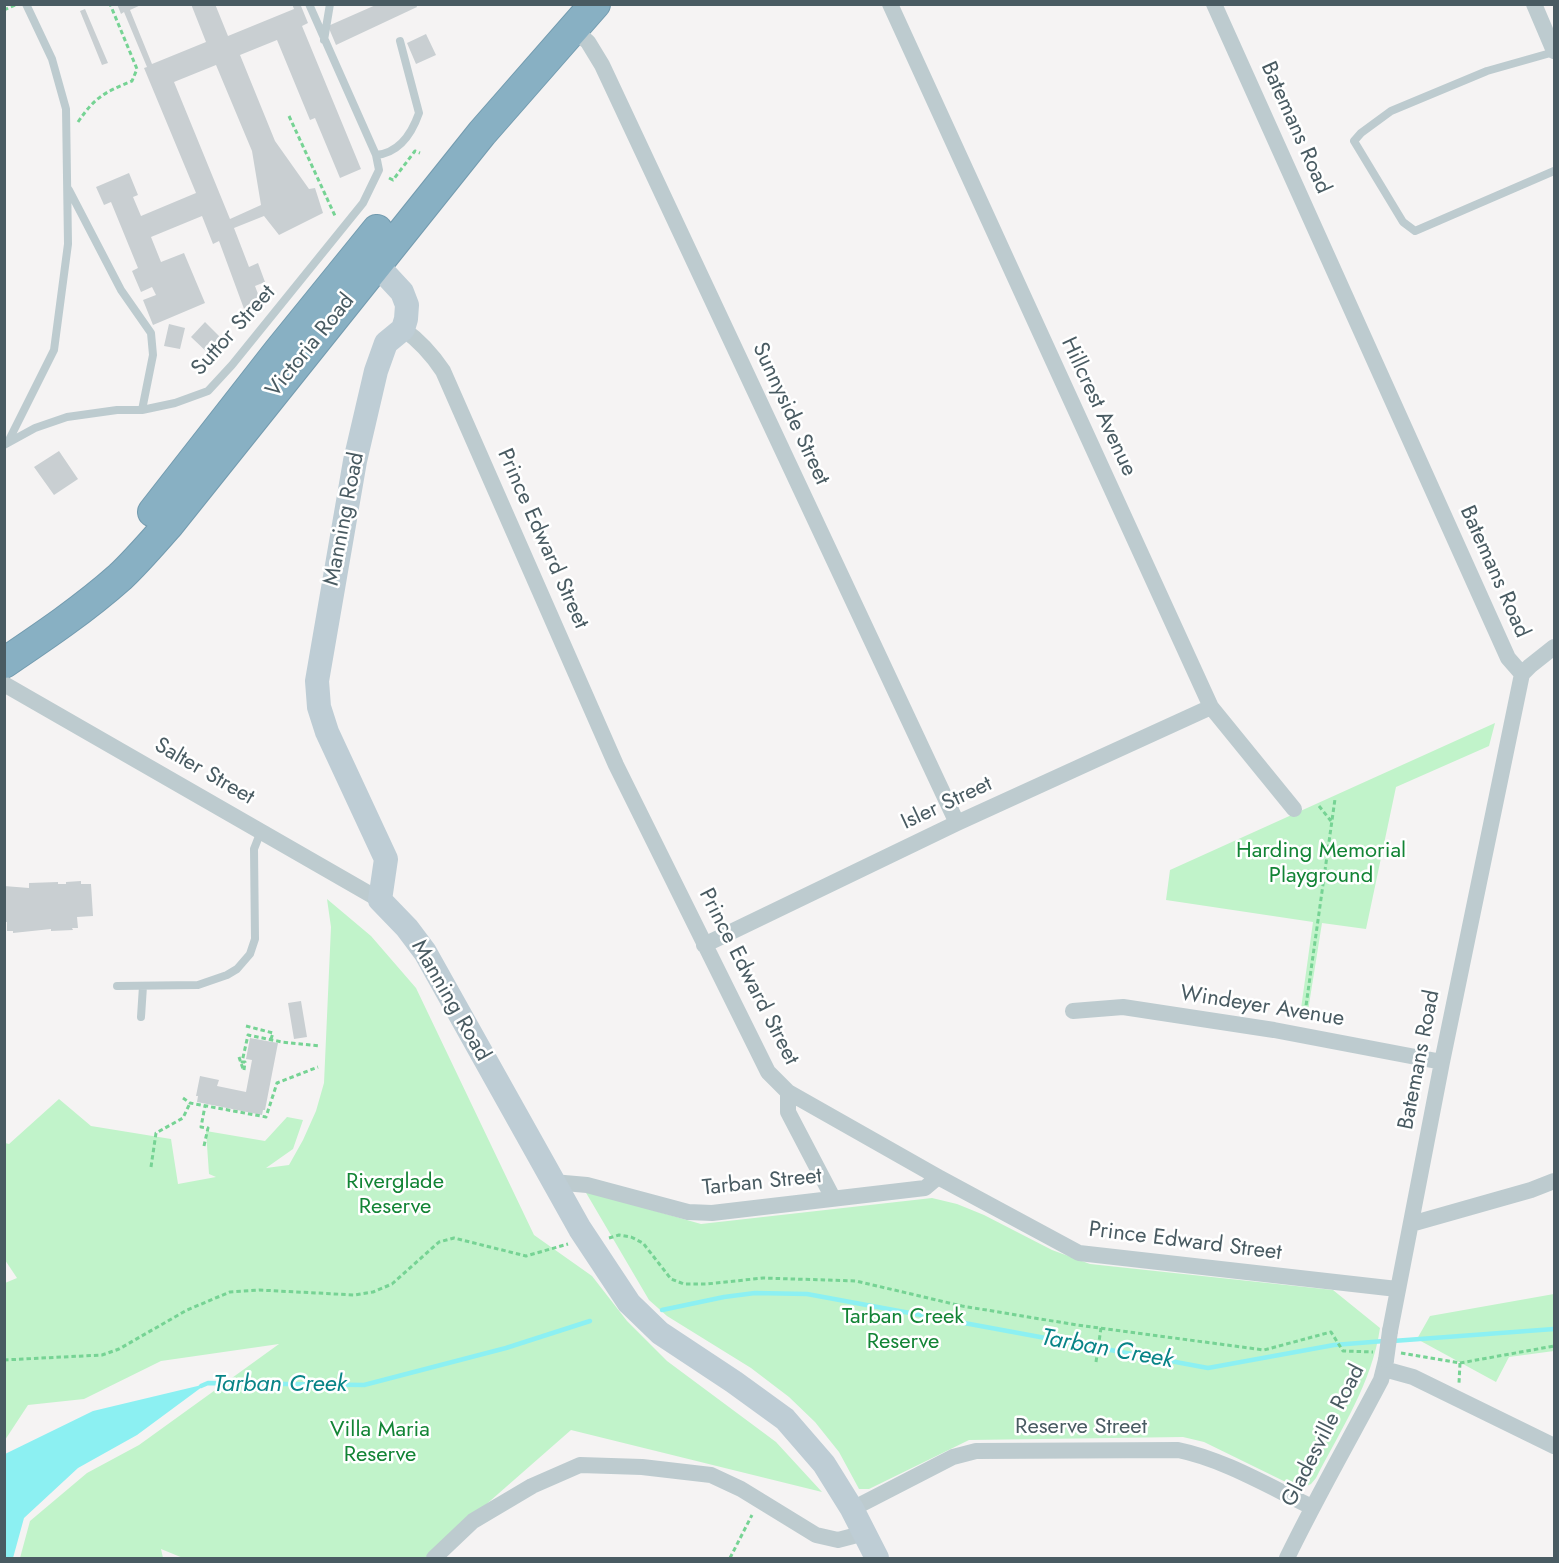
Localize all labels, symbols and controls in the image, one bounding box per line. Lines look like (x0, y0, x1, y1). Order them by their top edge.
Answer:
street label: Batemans Road (1254, 58, 1336, 198)
street label: Suttor Street (186, 280, 282, 382)
street label: Victoria Road (261, 289, 361, 403)
street label: Hillcrest Avenue (1054, 333, 1142, 481)
street label: Sunnyside Street (746, 339, 834, 489)
street label: Prince Edward Street (490, 445, 594, 633)
street label: Manning Road (319, 450, 371, 588)
street label: Batemans Road (1453, 502, 1535, 642)
street label: Salter Street (149, 733, 259, 811)
street label: Isler Street (897, 771, 997, 837)
park label: Harding Memorial Playground (1236, 839, 1406, 890)
street label: Prince Edward Street (692, 884, 804, 1070)
street label: Manning Road (405, 936, 495, 1066)
street label: Windeyer Avenue (1178, 981, 1346, 1033)
street label: Batemans Road (1394, 988, 1446, 1132)
street label: Tarban Street (701, 1164, 823, 1202)
park label: Riverglade Reserve (346, 1170, 444, 1222)
street label: Prince Edward Street (1087, 1217, 1283, 1267)
park label: Tarban Creek Reserve (842, 1305, 964, 1356)
water label: Tarban Creek (1039, 1324, 1175, 1376)
street label: Gladesville Road (1277, 1360, 1371, 1512)
water label: Tarban Creek (213, 1371, 347, 1399)
street label: Reserve Street (1015, 1415, 1147, 1441)
park label: Villa Maria Reserve (330, 1418, 430, 1470)

